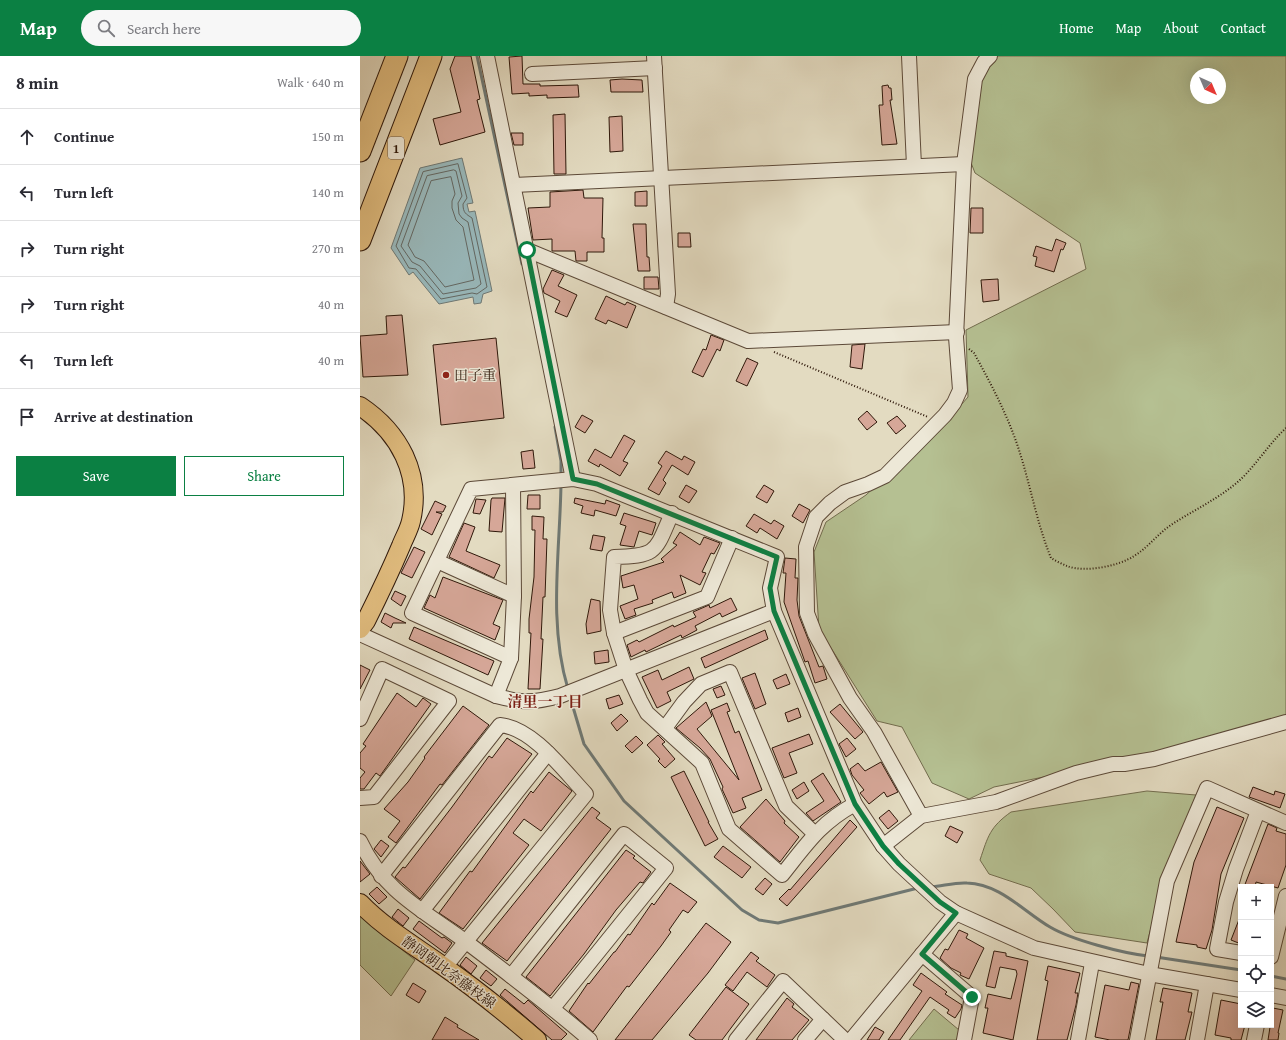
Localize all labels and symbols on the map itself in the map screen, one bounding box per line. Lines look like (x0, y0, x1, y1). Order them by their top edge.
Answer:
north arrow (1190, 68, 1226, 104)
road number: 1 (388, 137, 404, 159)
route start (518, 241, 536, 259)
place label: 田子重 (454, 365, 496, 385)
marker: 田子重 (441, 370, 451, 380)
district label: 清里一丁目 (507, 691, 583, 712)
street label: 静岡朝比奈藤枝線 (398, 931, 500, 1013)
route end (963, 988, 981, 1006)

